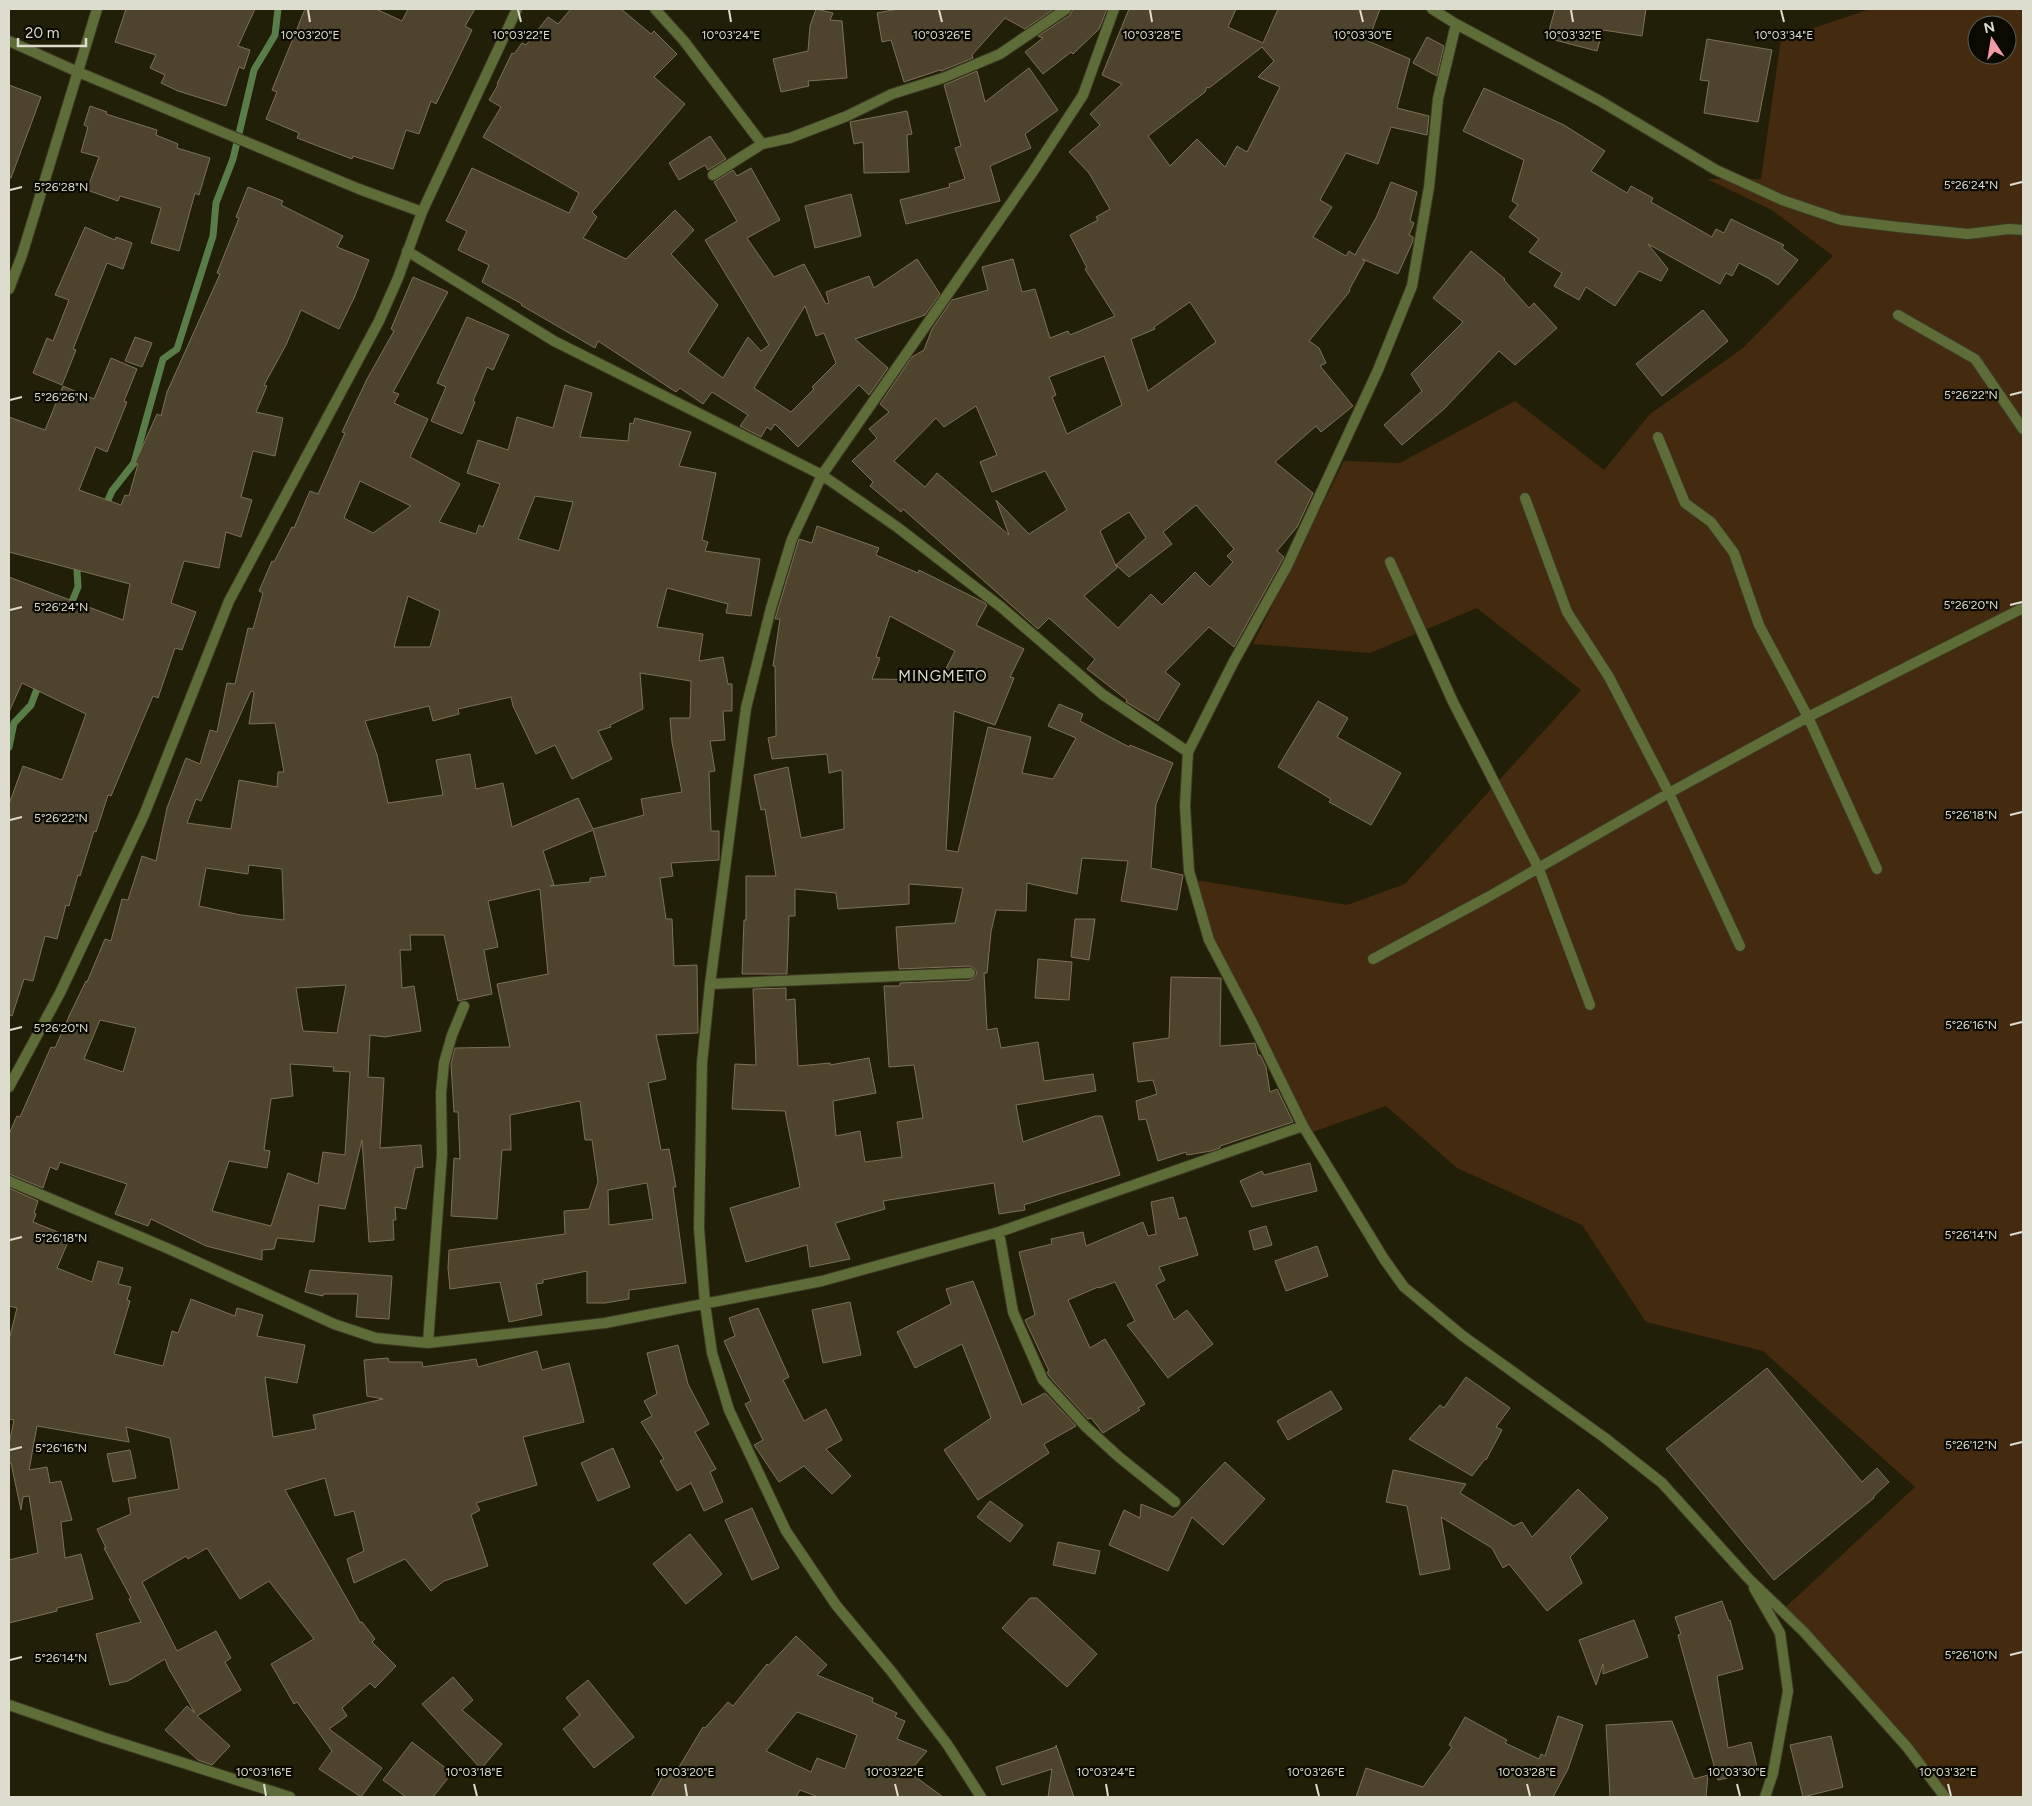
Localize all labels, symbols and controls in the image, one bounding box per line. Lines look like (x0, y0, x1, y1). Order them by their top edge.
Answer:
scale bar (18, 15, 85, 47)
north arrow (1967, 15, 2017, 65)
text: N (1982, 18, 1996, 37)
text: 20 m (25, 24, 59, 42)
text: 10°03'20"E (280, 28, 340, 42)
text: 10°03'22"E (492, 28, 550, 42)
text: 10°03'24"E (702, 28, 760, 42)
text: 10°03'26"E (913, 28, 971, 42)
text: 10°03'28"E (1123, 28, 1181, 42)
text: 10°03'30"E (1334, 28, 1392, 42)
text: 10°03'32"E (1544, 28, 1602, 42)
text: 10°03'34"E (1755, 28, 1813, 42)
text: 5°26'24"N (1944, 178, 1998, 192)
text: 5°26'28"N (34, 180, 88, 194)
text: 5°26'22"N (1944, 388, 1998, 402)
text: 5°26'26"N (34, 390, 88, 404)
text: 5°26'20"N (1944, 598, 1998, 612)
text: 5°26'24"N (34, 600, 88, 614)
district label: MINGMETO (898, 667, 988, 685)
text: 5°26'18"N (1945, 808, 1997, 822)
text: 5°26'22"N (34, 811, 88, 825)
text: 5°26'16"N (1945, 1018, 1997, 1032)
text: 5°26'20"N (34, 1021, 88, 1035)
text: 5°26'14"N (1945, 1228, 1997, 1242)
text: 5°26'18"N (35, 1231, 87, 1245)
text: 5°26'12"N (1945, 1438, 1997, 1452)
text: 5°26'16"N (35, 1441, 87, 1455)
text: 5°26'10"N (1944, 1648, 1998, 1662)
text: 5°26'14"N (35, 1651, 87, 1665)
text: 10°03'16"E (236, 1765, 292, 1779)
text: 10°03'18"E (446, 1765, 502, 1779)
text: 10°03'20"E (655, 1765, 715, 1779)
text: 10°03'22"E (866, 1765, 924, 1779)
text: 10°03'24"E (1077, 1765, 1135, 1779)
text: 10°03'26"E (1287, 1765, 1345, 1779)
text: 10°03'28"E (1498, 1765, 1556, 1779)
text: 10°03'30"E (1708, 1765, 1766, 1779)
text: 10°03'32"E (1919, 1765, 1977, 1779)

